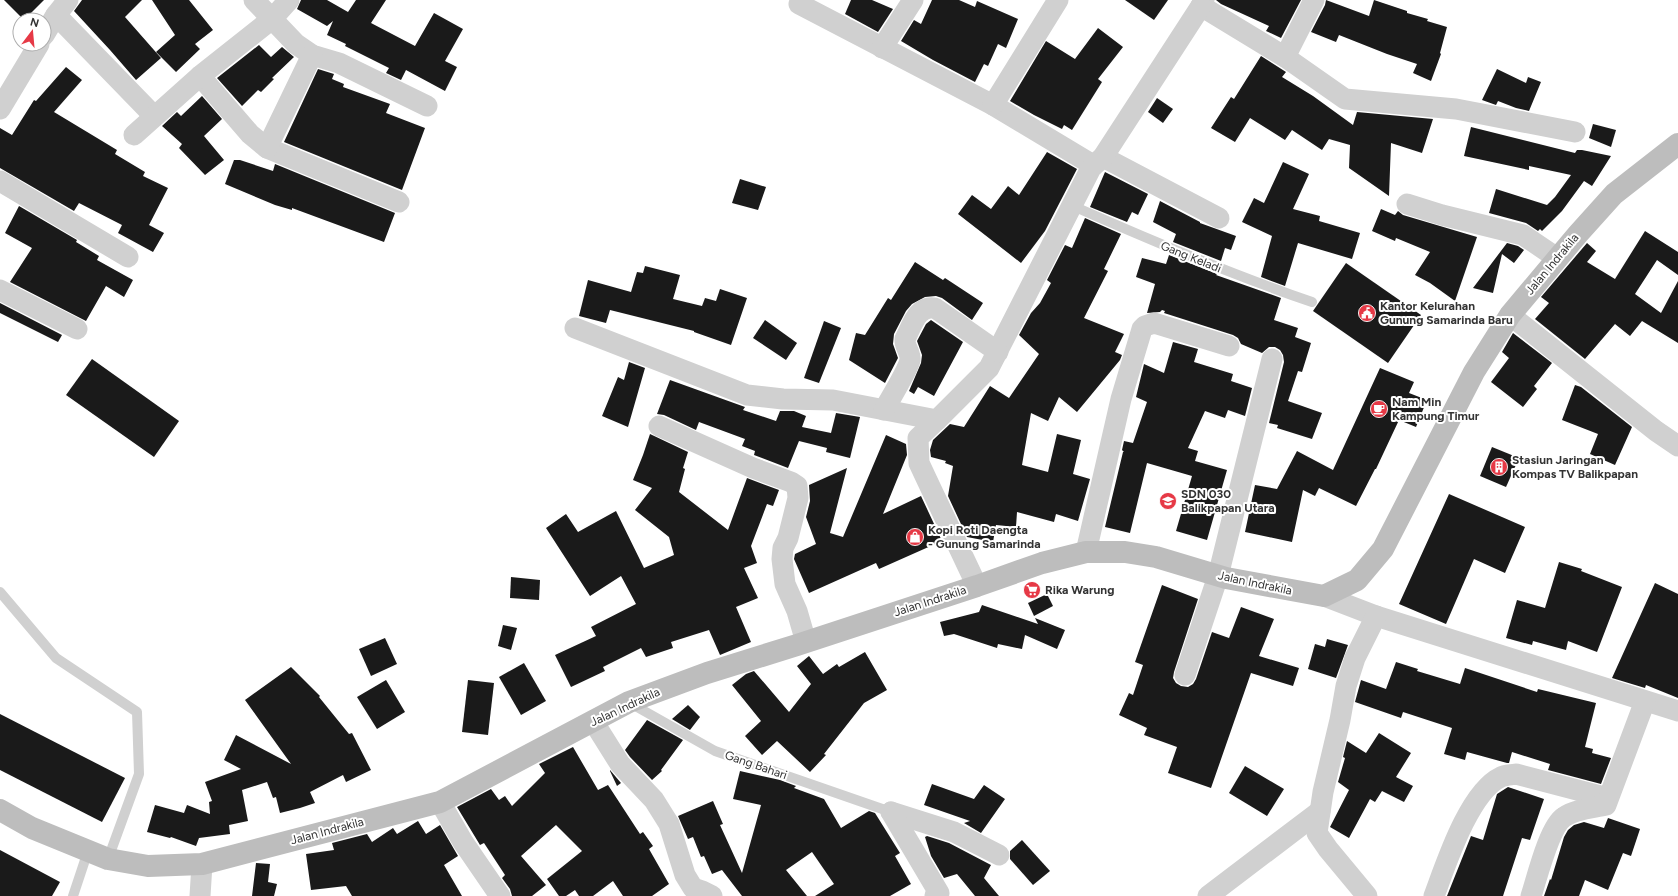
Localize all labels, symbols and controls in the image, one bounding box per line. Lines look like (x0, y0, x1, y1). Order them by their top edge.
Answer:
north arrow (12, 12, 52, 52)
text: N (29, 15, 41, 30)
street label: Jalan Indrakila (1522, 231, 1582, 297)
street label: Gang Keladi (1159, 238, 1223, 276)
place label: Kantor Kelurahan Gunung Samarinda Baru (1380, 299, 1513, 327)
public building icon: Kantor Kelurahan Gunung Samarinda Baru (1357, 303, 1377, 323)
place label: Nam Min Kampung Timur (1392, 395, 1480, 423)
cafe icon: Nam Min Kampung Timur (1369, 399, 1389, 419)
place label: Stasiun Jaringan Kompas TV Balikpapan (1512, 453, 1638, 481)
building icon: Stasiun Jaringan Kompas TV Balikpapan (1489, 457, 1509, 477)
place label: SDN 030 Balikpapan Utara (1181, 487, 1275, 515)
school or university icon: SDN 030 Balikpapan Utara (1158, 491, 1178, 511)
place label: Kopi Roti Daengta - Gunung Samarinda (928, 523, 1041, 551)
shop icon: Kopi Roti Daengta - Gunung Samarinda (905, 527, 925, 547)
street label: Jalan Indrakila (1217, 568, 1293, 598)
supermarket icon: Rika Warung (1022, 580, 1042, 600)
street label: Jalan Indrakila (892, 583, 968, 619)
place label: Rika Warung (1045, 583, 1114, 597)
street label: Jalan Indrakila (588, 685, 662, 729)
street label: Gang Bahari (723, 748, 789, 782)
street label: Jalan Indrakila (289, 815, 365, 847)

